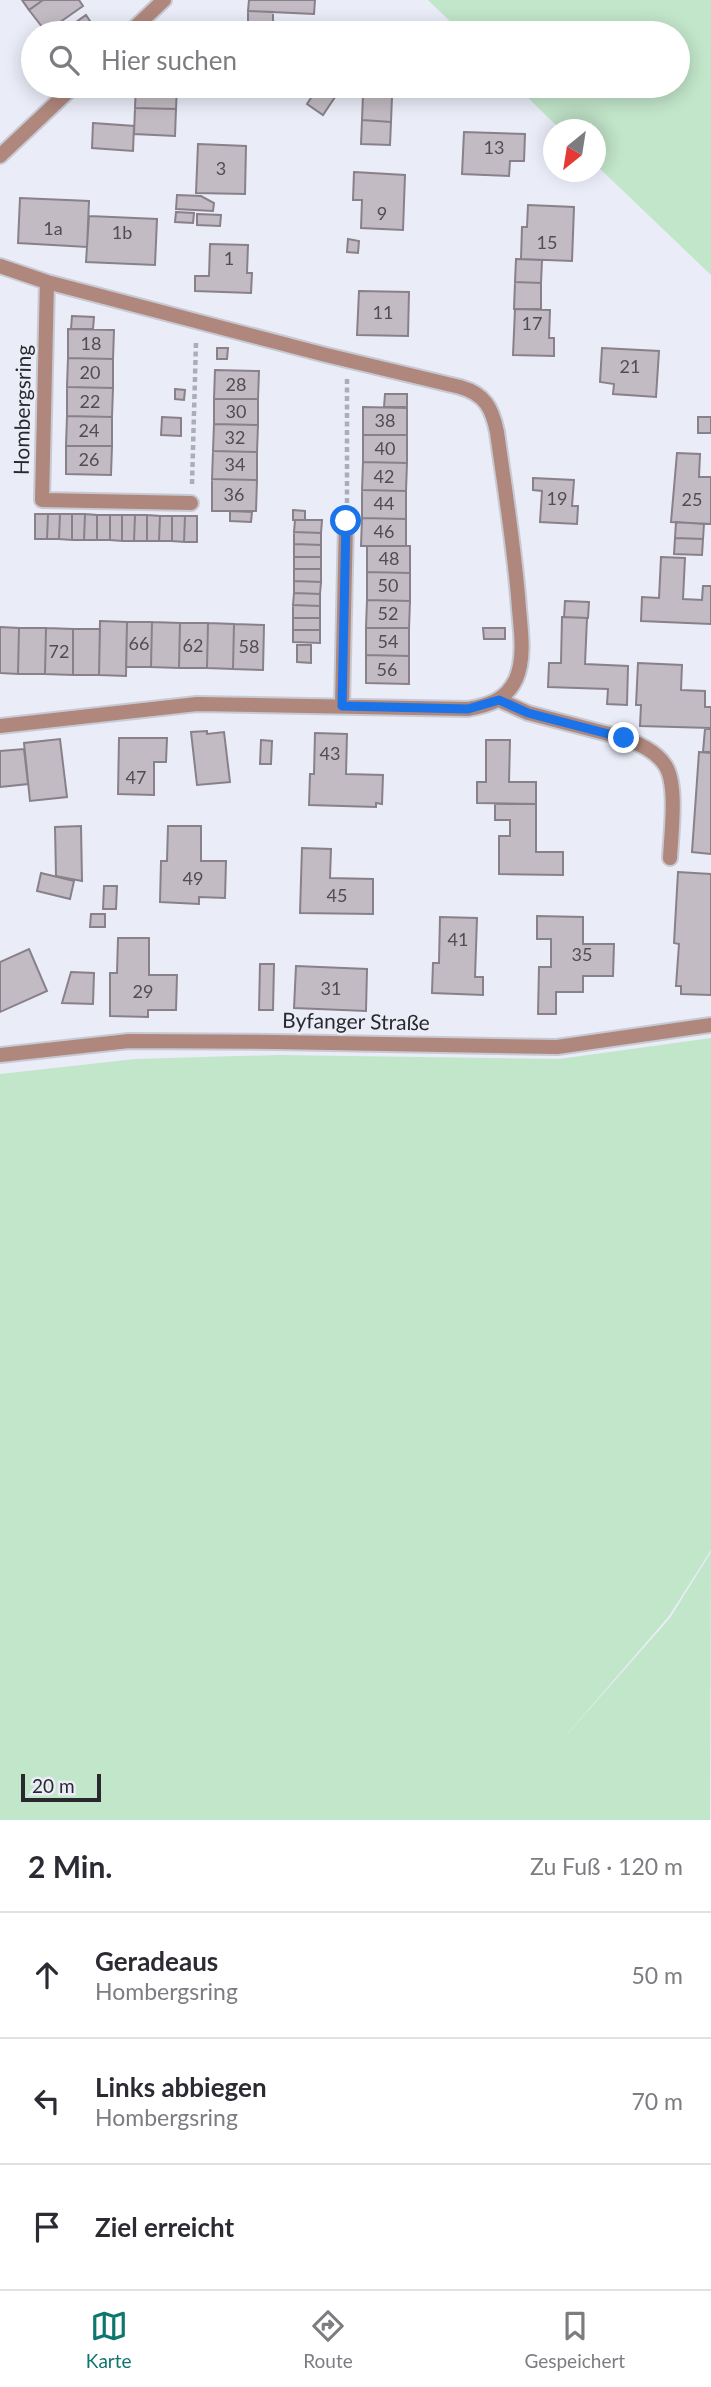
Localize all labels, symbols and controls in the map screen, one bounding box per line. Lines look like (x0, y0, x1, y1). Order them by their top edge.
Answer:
search box (21, 21, 690, 98)
icon: search (45, 41, 83, 79)
text: Hier suchen (101, 44, 237, 76)
north arrow (543, 119, 606, 182)
house number: 13 (484, 136, 504, 158)
house number: 3 (216, 157, 226, 179)
house number: 9 (377, 202, 387, 224)
house number: 1a (43, 217, 63, 239)
house number: 1b (112, 221, 132, 243)
house number: 15 (537, 231, 557, 253)
house number: 1 (224, 247, 234, 269)
house number: 11 (373, 301, 393, 323)
house number: 17 (522, 312, 542, 334)
house number: 18 (81, 332, 101, 354)
street label: Hombergsring (8, 344, 35, 475)
house number: 21 (620, 355, 640, 377)
house number: 20 (80, 361, 100, 383)
house number: 28 (226, 373, 246, 395)
house number: 22 (80, 390, 100, 412)
house number: 30 (226, 400, 246, 422)
house number: 38 (375, 409, 395, 431)
house number: 24 (79, 419, 99, 441)
house number: 32 (225, 426, 245, 448)
house number: 40 (375, 437, 395, 459)
house number: 26 (79, 448, 99, 470)
house number: 34 (225, 453, 245, 475)
house number: 42 (374, 465, 394, 487)
house number: 36 (224, 483, 244, 505)
house number: 19 (547, 487, 567, 509)
house number: 25 (682, 488, 702, 510)
house number: 44 (374, 492, 394, 514)
route start (330, 505, 361, 536)
house number: 46 (374, 520, 394, 542)
house number: 48 (379, 547, 399, 569)
house number: 50 (378, 574, 398, 596)
house number: 52 (378, 602, 398, 624)
house number: 54 (378, 630, 398, 652)
house number: 66 (129, 632, 149, 654)
house number: 62 (183, 634, 203, 656)
house number: 58 (239, 635, 259, 657)
house number: 72 (49, 640, 69, 662)
house number: 56 (377, 658, 397, 680)
route end (608, 722, 639, 753)
house number: 43 (320, 742, 340, 764)
house number: 47 (126, 766, 146, 788)
house number: 49 (183, 867, 203, 889)
house number: 45 (327, 884, 347, 906)
house number: 41 (448, 928, 468, 950)
house number: 35 (572, 943, 592, 965)
house number: 31 (321, 977, 341, 999)
house number: 29 (133, 980, 153, 1002)
street label: Byfanger Straße (282, 1007, 430, 1034)
scale bar (21, 1771, 102, 1803)
text: 20 m (32, 1774, 75, 1797)
text: 2 Min. (28, 1848, 113, 1884)
text: Zu Fuß · 120 m (530, 1852, 683, 1880)
text: Geradeaus (95, 1945, 218, 1977)
icon: ahead (28, 1956, 66, 1994)
text: 50 m (632, 1961, 683, 1989)
text: Hombergsring (95, 1977, 238, 2005)
text: Links abbiegen (95, 2071, 267, 2103)
icon: left (28, 2082, 66, 2120)
text: 70 m (632, 2087, 683, 2115)
text: Hombergsring (95, 2103, 238, 2131)
icon: arrive (28, 2208, 66, 2246)
text: Ziel erreicht (95, 2211, 234, 2243)
tab: Karte (86, 2307, 132, 2372)
tab: Route (303, 2307, 353, 2372)
tab: Gespeichert (524, 2307, 625, 2372)

